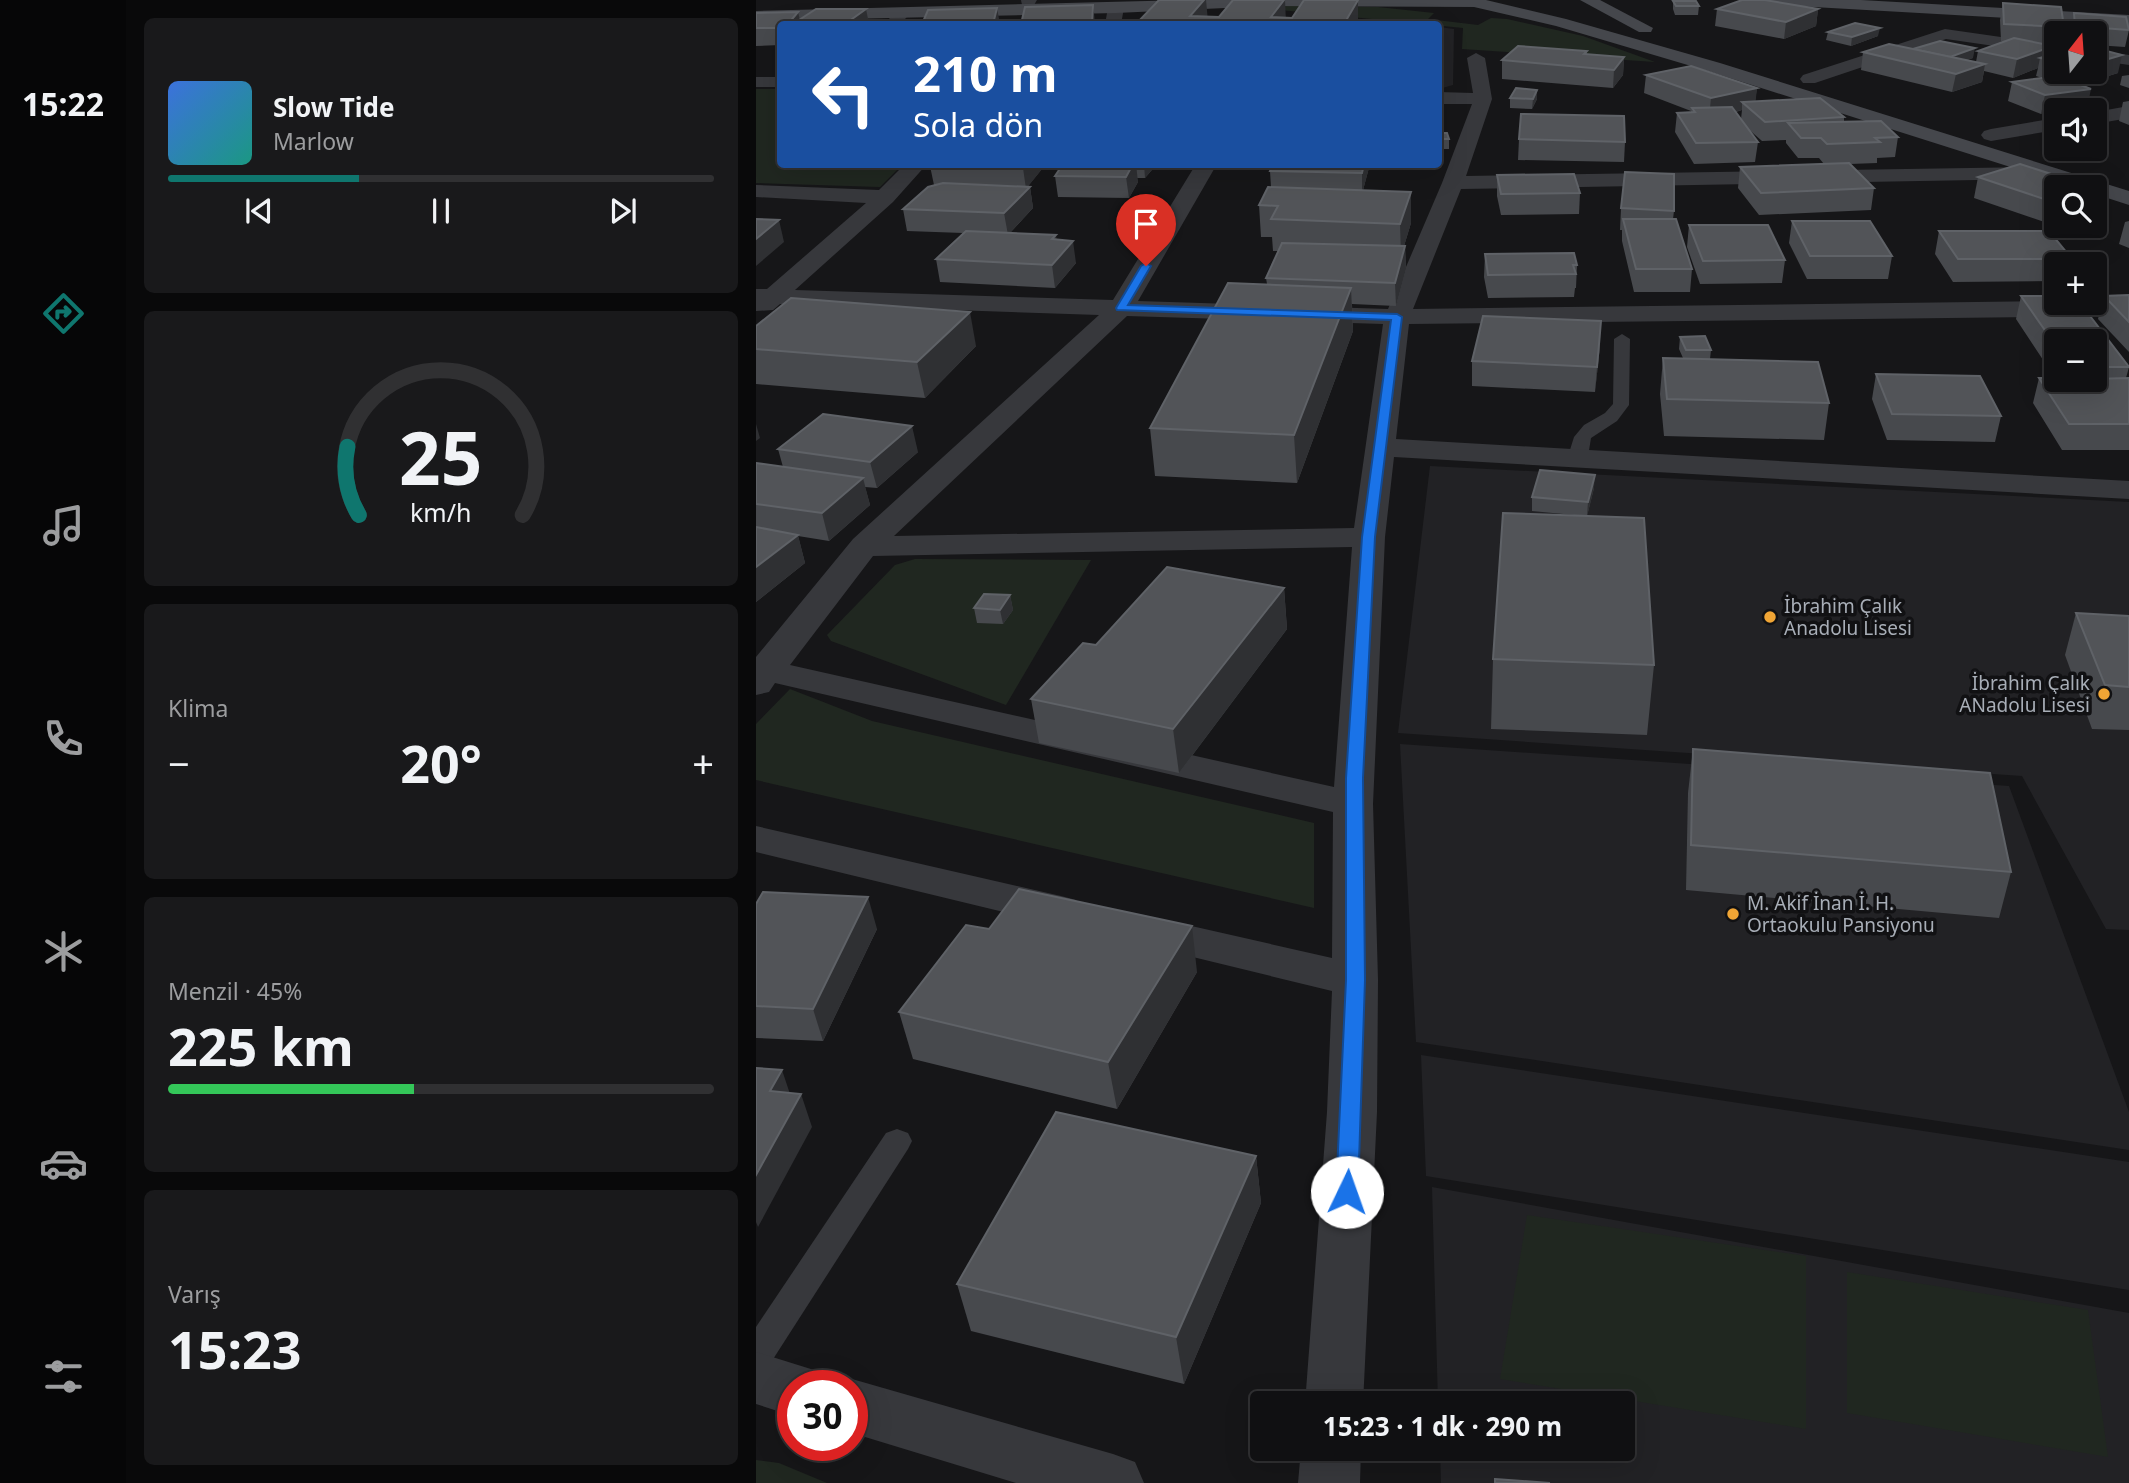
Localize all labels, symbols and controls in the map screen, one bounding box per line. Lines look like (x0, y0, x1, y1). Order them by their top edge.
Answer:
north arrow (2044, 21, 2107, 84)
map controls (2044, 21, 2107, 392)
text: 210 m (913, 40, 1058, 106)
icon: left (798, 49, 889, 140)
text: 15:22 (22, 82, 104, 125)
text: Slow Tide (273, 89, 395, 125)
button: sound (2044, 98, 2107, 161)
text: Sola dön (913, 103, 1043, 146)
text: Marlow (273, 125, 354, 157)
button: search (2044, 175, 2107, 238)
icon: previous (240, 192, 278, 230)
icon: pause (422, 192, 460, 230)
icon: next (604, 192, 642, 230)
pin (1116, 194, 1176, 266)
icon: arrive (1127, 205, 1165, 243)
button: + (2044, 252, 2107, 315)
icon: directions (39, 289, 88, 338)
button: − (2044, 329, 2107, 392)
text: 25 (399, 407, 483, 506)
text: km/h (410, 494, 472, 528)
icon: music (39, 501, 88, 550)
place label: İbrahim Çalık Anadolu Lisesi (1784, 593, 1912, 641)
marker: İbrahim Çalık Anadolu Lisesi (1762, 609, 1778, 625)
place label: İbrahim Çalık ANadolu Lisesi (1959, 670, 2090, 718)
marker: İbrahim Çalık ANadolu Lisesi (2096, 686, 2112, 702)
text: Klima (168, 692, 229, 724)
icon: phone (39, 714, 88, 763)
text: 20° (400, 727, 482, 798)
text: − (168, 737, 190, 789)
text: + (692, 737, 714, 789)
place label: M. Akif İnan İ. H. Ortaokulu Pansiyonu (1747, 890, 1935, 938)
marker: M. Akif İnan İ. H. Ortaokulu Pansiyonu (1725, 906, 1741, 922)
icon: climate (39, 927, 88, 976)
text: Menzil · 45% (168, 975, 302, 1007)
text: 225 km (168, 1010, 354, 1081)
icon: car (39, 1139, 88, 1188)
position arrow (1310, 1155, 1384, 1229)
text: Varış (168, 1278, 221, 1310)
text: 15:23 (168, 1313, 302, 1384)
icon: filters (39, 1352, 88, 1401)
speed limit sign: 30 (777, 1370, 868, 1461)
text: 15:23 · 1 dk · 290 m (1323, 1408, 1562, 1444)

